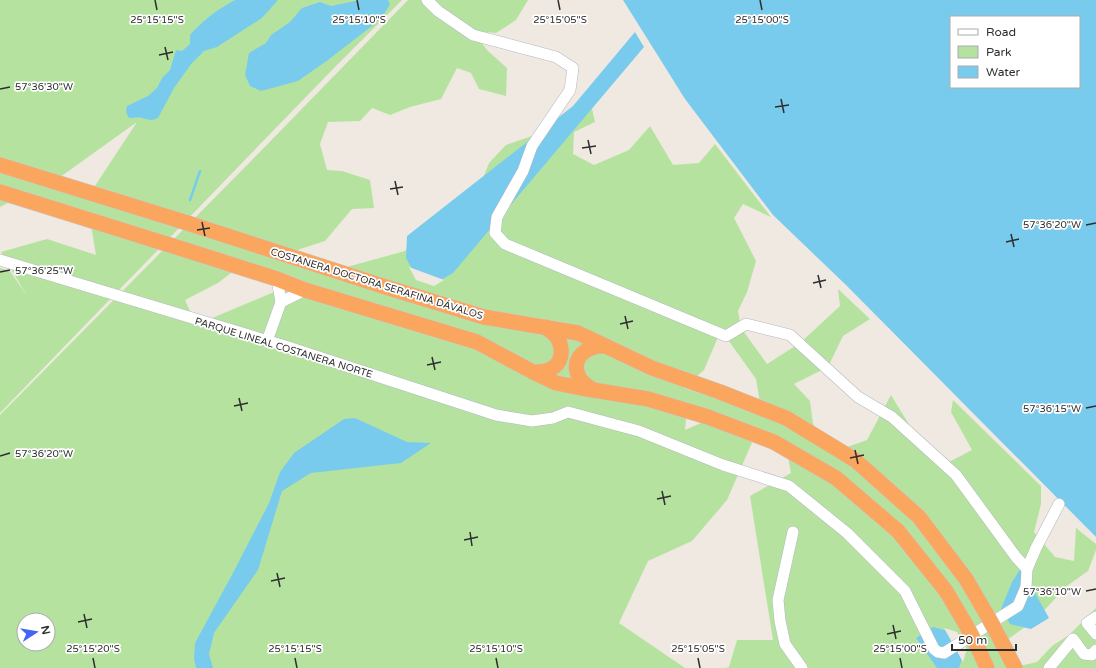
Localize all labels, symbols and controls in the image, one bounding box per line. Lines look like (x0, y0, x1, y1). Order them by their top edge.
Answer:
text: 25°15'15"S (130, 14, 184, 26)
text: 25°15'10"S (332, 14, 386, 26)
text: 25°15'05"S (533, 14, 587, 26)
text: 25°15'00"S (735, 14, 789, 26)
legend (950, 16, 1080, 88)
text: Road (986, 25, 1016, 39)
text: Park (986, 45, 1012, 59)
text: Water (986, 65, 1021, 79)
text: 57°36'30"W (15, 81, 73, 93)
text: 57°36'20"W (1023, 219, 1081, 231)
street label: COSTANERA DOCTORA SERAFINA DÁVALOS (269, 246, 484, 322)
text: 57°36'25"W (15, 265, 73, 277)
street label: PARQUE LINEAL COSTANERA NORTE (193, 315, 374, 381)
text: 57°36'15"W (1023, 403, 1081, 415)
text: 57°36'20"W (15, 448, 73, 460)
text: 57°36'10"W (1023, 586, 1081, 598)
north arrow (16, 612, 56, 652)
text: N (38, 624, 53, 636)
scale bar (952, 626, 1016, 652)
text: 50 m (958, 633, 987, 647)
text: 25°15'20"S (66, 643, 120, 655)
text: 25°15'15"S (268, 643, 322, 655)
text: 25°15'10"S (469, 643, 523, 655)
text: 25°15'05"S (671, 643, 725, 655)
text: 25°15'00"S (873, 643, 927, 655)

